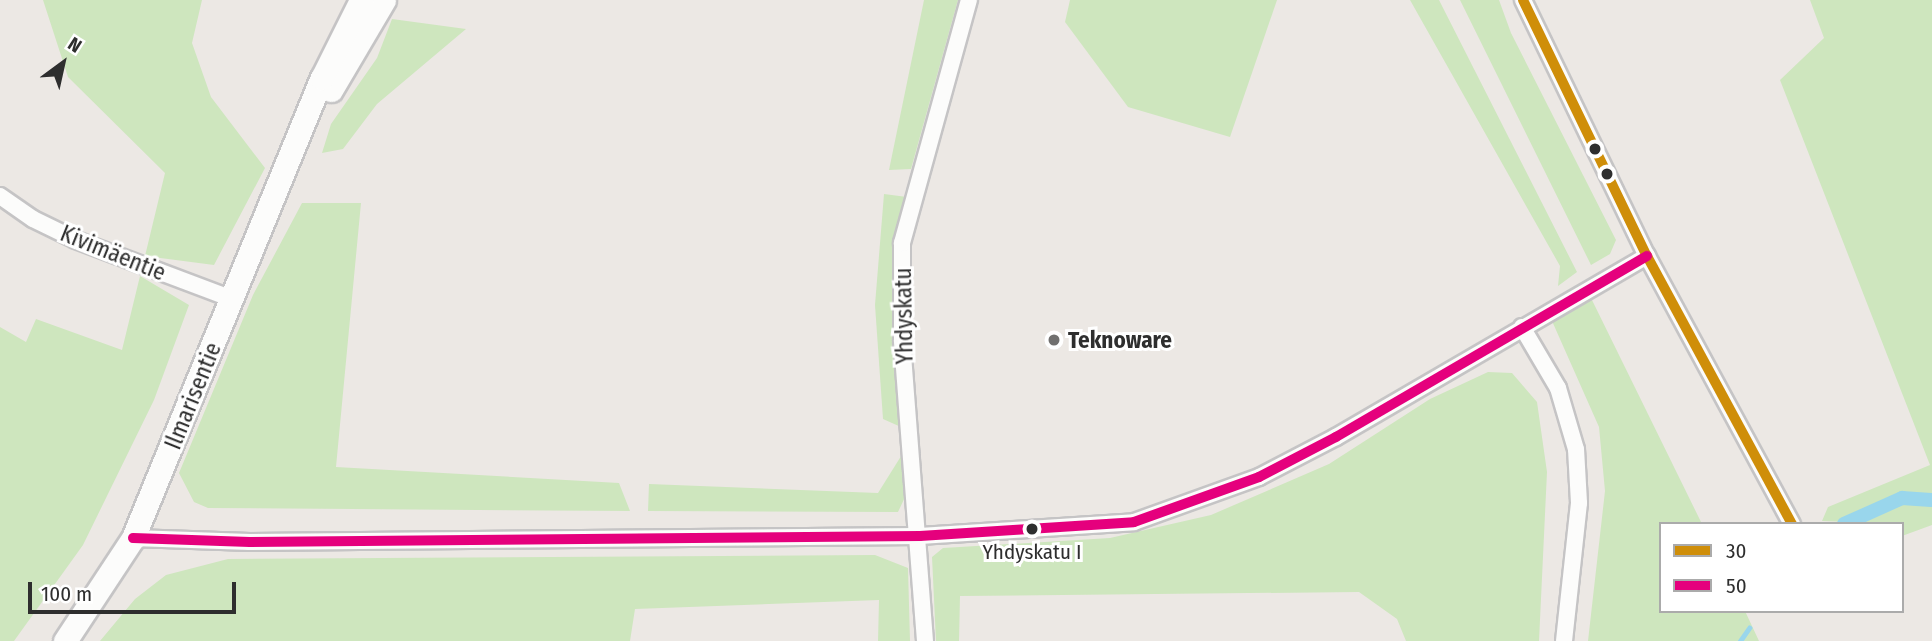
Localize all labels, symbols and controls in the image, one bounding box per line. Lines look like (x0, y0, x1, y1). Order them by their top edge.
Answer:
north arrow (28, 28, 98, 98)
text: N (64, 32, 86, 58)
unlabelled marker (1588, 142, 1602, 156)
unlabelled marker (1600, 167, 1614, 181)
street label: Kivimäentie (56, 219, 170, 287)
street label: Yhdyskatu (889, 267, 919, 365)
place label: Teknoware (1068, 326, 1172, 354)
marker: Teknoware (1046, 332, 1062, 348)
street label: Ilmarisentie (159, 339, 227, 453)
marker: Yhdyskatu I (1025, 522, 1039, 536)
legend (1659, 522, 1904, 613)
text: 30 (1726, 538, 1746, 564)
place label: Yhdyskatu I (983, 539, 1081, 565)
scale bar (32, 568, 240, 612)
text: 50 (1726, 573, 1747, 599)
text: 100 m (41, 581, 92, 607)

